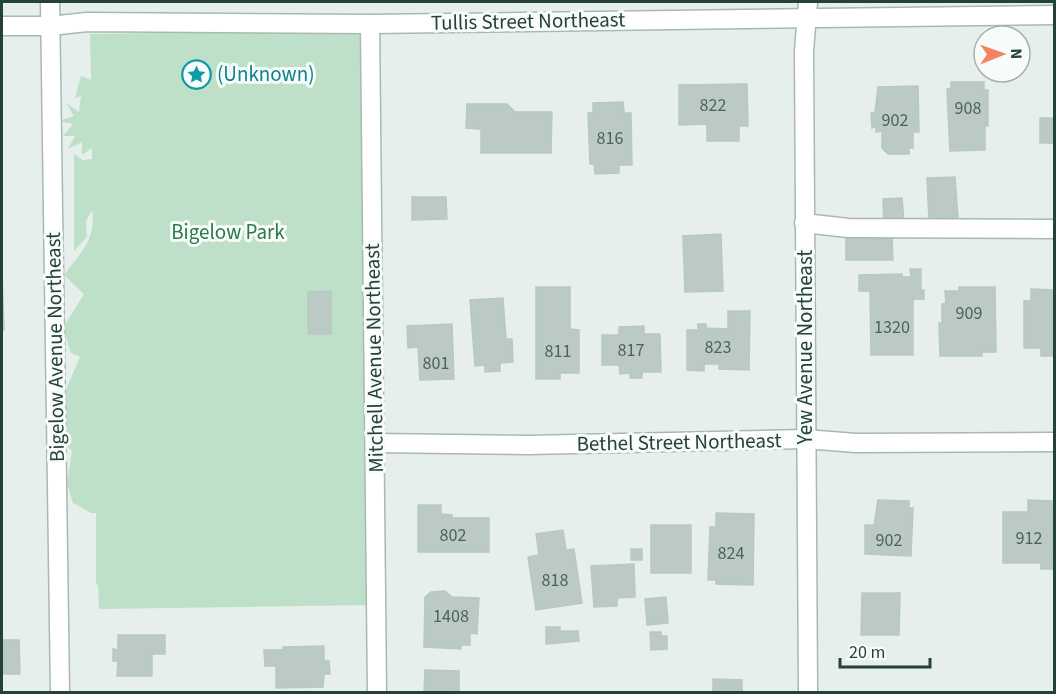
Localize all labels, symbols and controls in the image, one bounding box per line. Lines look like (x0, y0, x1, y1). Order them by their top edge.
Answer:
street label: Tullis Street Northeast (431, 4, 625, 38)
north arrow (972, 24, 1032, 84)
text: N (1005, 48, 1027, 59)
place icon: (Unknown) (180, 58, 212, 90)
place label: (Unknown) (217, 59, 315, 89)
house number: 822 (700, 93, 726, 118)
house number: 908 (955, 96, 981, 121)
house number: 902 (882, 108, 908, 133)
house number: 816 (597, 126, 623, 151)
park label: Bigelow Park (171, 217, 285, 247)
street label: Bigelow Avenue Northeast (38, 232, 72, 462)
street label: Mitchell Avenue Northeast (357, 243, 391, 473)
street label: Yew Avenue Northeast (790, 250, 820, 445)
house number: 909 (956, 301, 982, 326)
house number: 1320 (874, 315, 910, 340)
house number: 823 (705, 335, 731, 360)
house number: 817 (618, 338, 644, 363)
house number: 811 (545, 339, 571, 364)
house number: 801 (423, 351, 449, 376)
street label: Bethel Street Northeast (576, 425, 782, 459)
house number: 802 (440, 523, 466, 548)
house number: 912 (1016, 526, 1042, 551)
house number: 902 (876, 528, 902, 553)
house number: 824 (718, 541, 744, 566)
house number: 818 (542, 568, 568, 593)
house number: 1408 (433, 604, 469, 629)
scale bar (840, 631, 930, 669)
text: 20 m (849, 640, 885, 665)

